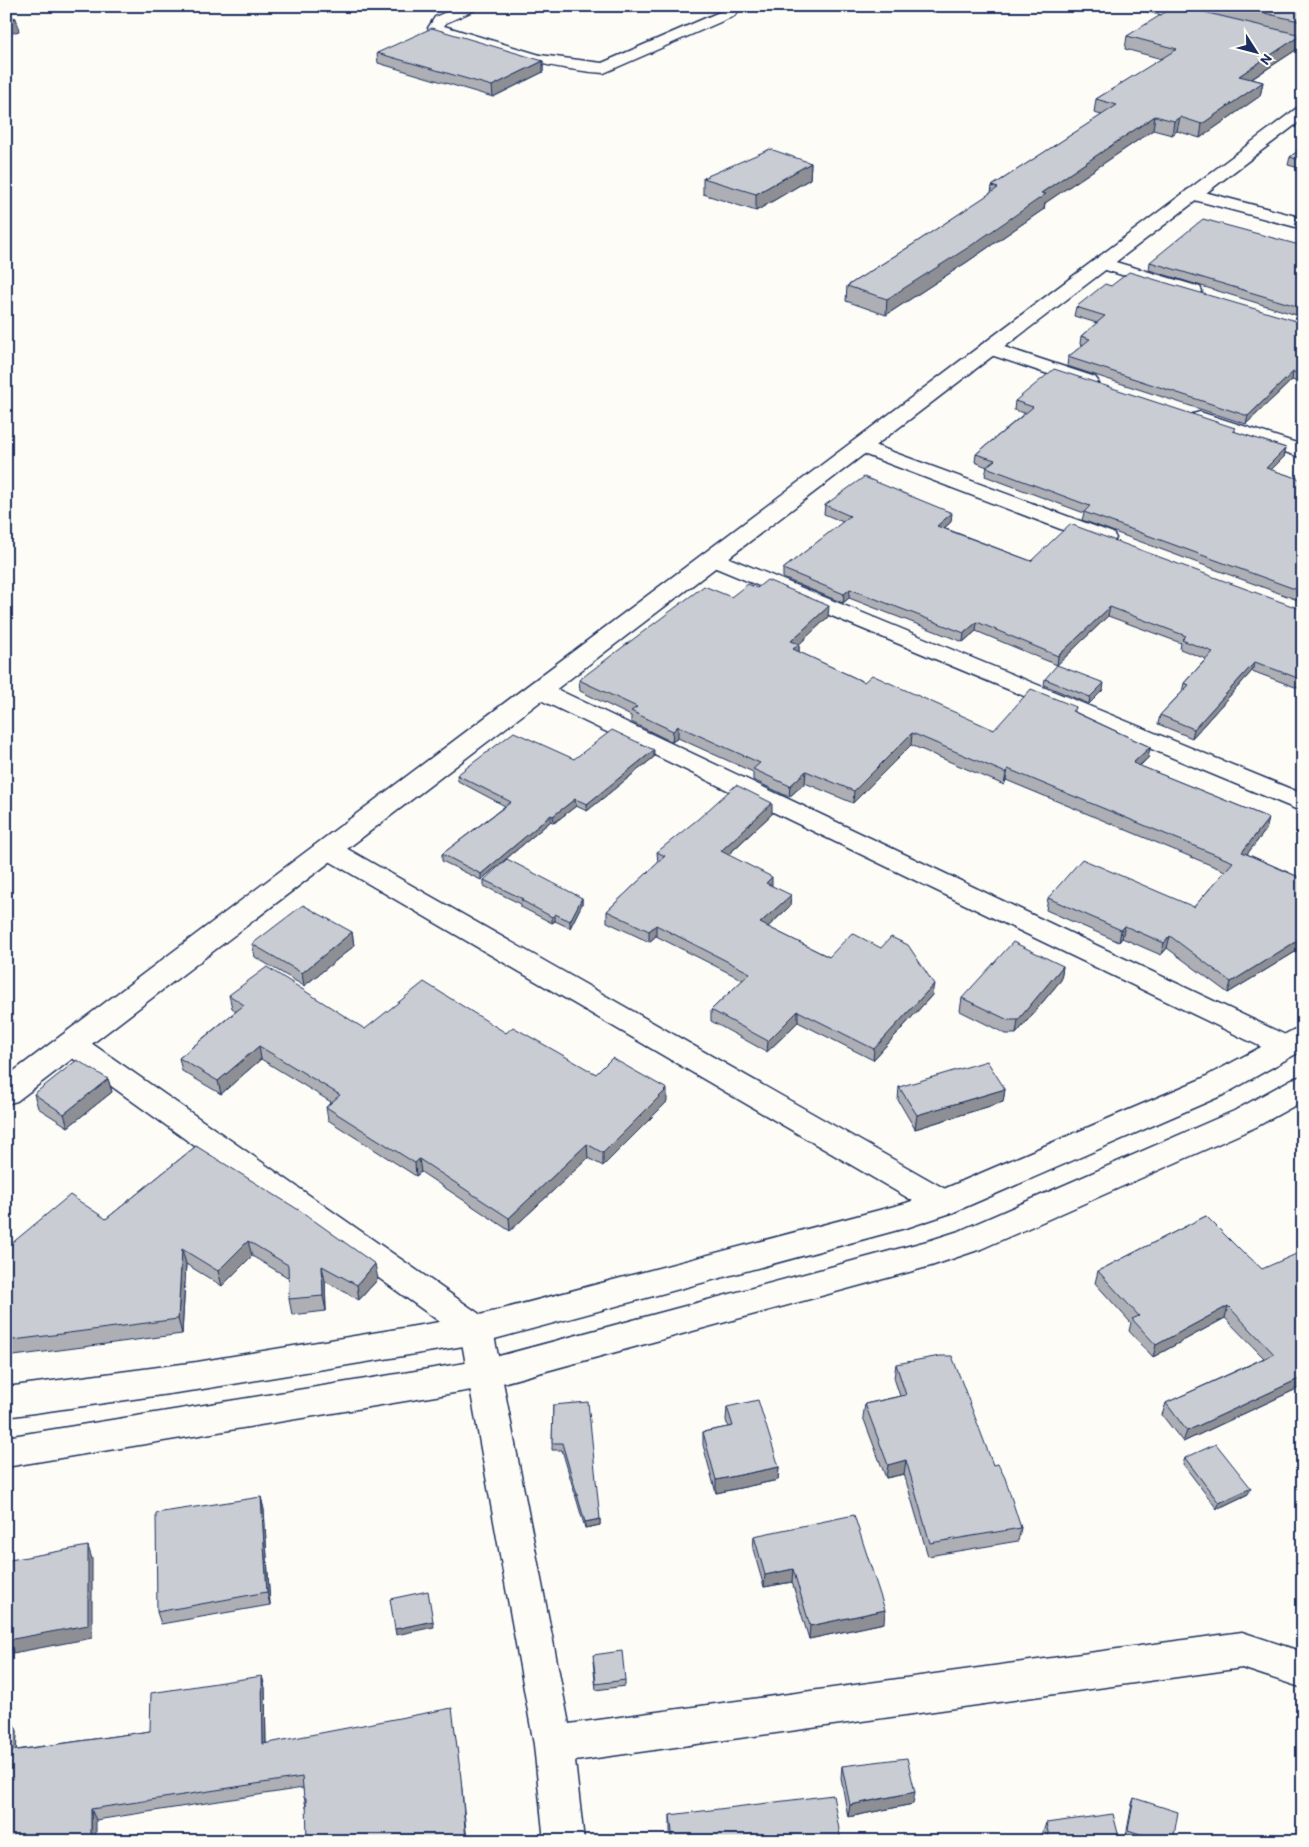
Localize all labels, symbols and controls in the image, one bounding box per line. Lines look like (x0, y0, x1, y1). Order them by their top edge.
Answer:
north arrow (1232, 28, 1282, 78)
text: N (1256, 51, 1276, 68)

